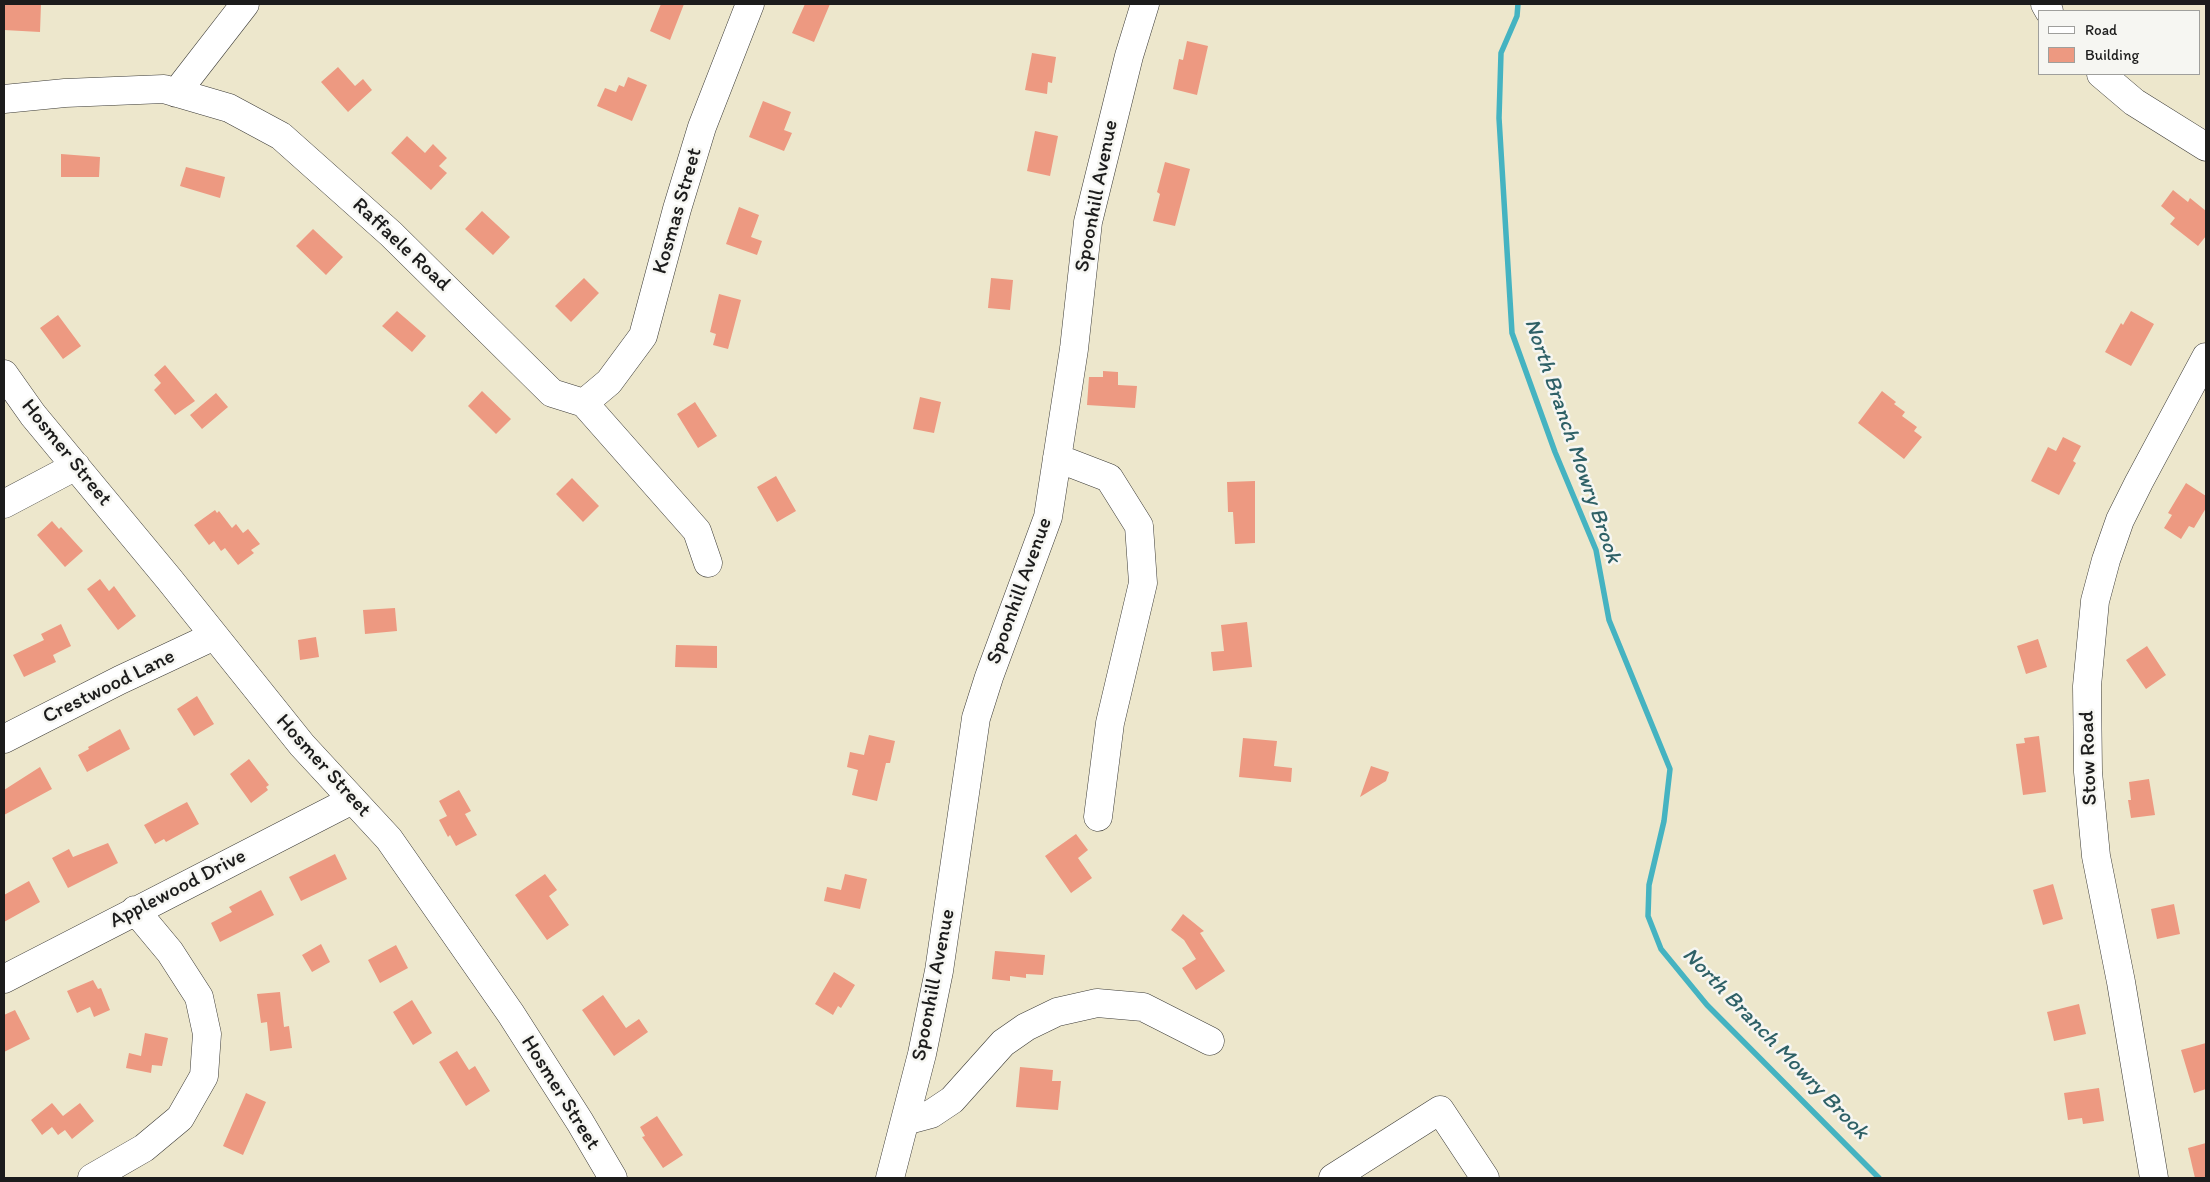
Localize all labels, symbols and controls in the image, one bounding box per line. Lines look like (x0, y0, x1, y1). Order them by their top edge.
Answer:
legend (2038, 10, 2200, 75)
text: Road (2085, 21, 2117, 39)
text: Building (2085, 46, 2139, 64)
street label: Spoonhill Avenue (1070, 118, 1124, 274)
street label: Kosmas Street (648, 145, 708, 277)
street label: Raffaele Road (347, 193, 455, 297)
water label: North Branch Mowry Brook (1518, 315, 1626, 567)
street label: Hosmer Street (15, 395, 117, 511)
street label: Spoonhill Avenue (982, 514, 1058, 668)
street label: Crestwood Lane (39, 644, 179, 730)
street label: Hosmer Street (270, 709, 376, 823)
street label: Stow Road (2075, 710, 2103, 806)
street label: Applewood Drive (106, 844, 250, 934)
street label: Spoonhill Avenue (907, 907, 961, 1063)
water label: North Branch Mowry Brook (1676, 942, 1874, 1146)
street label: Hosmer Street (515, 1031, 605, 1155)

